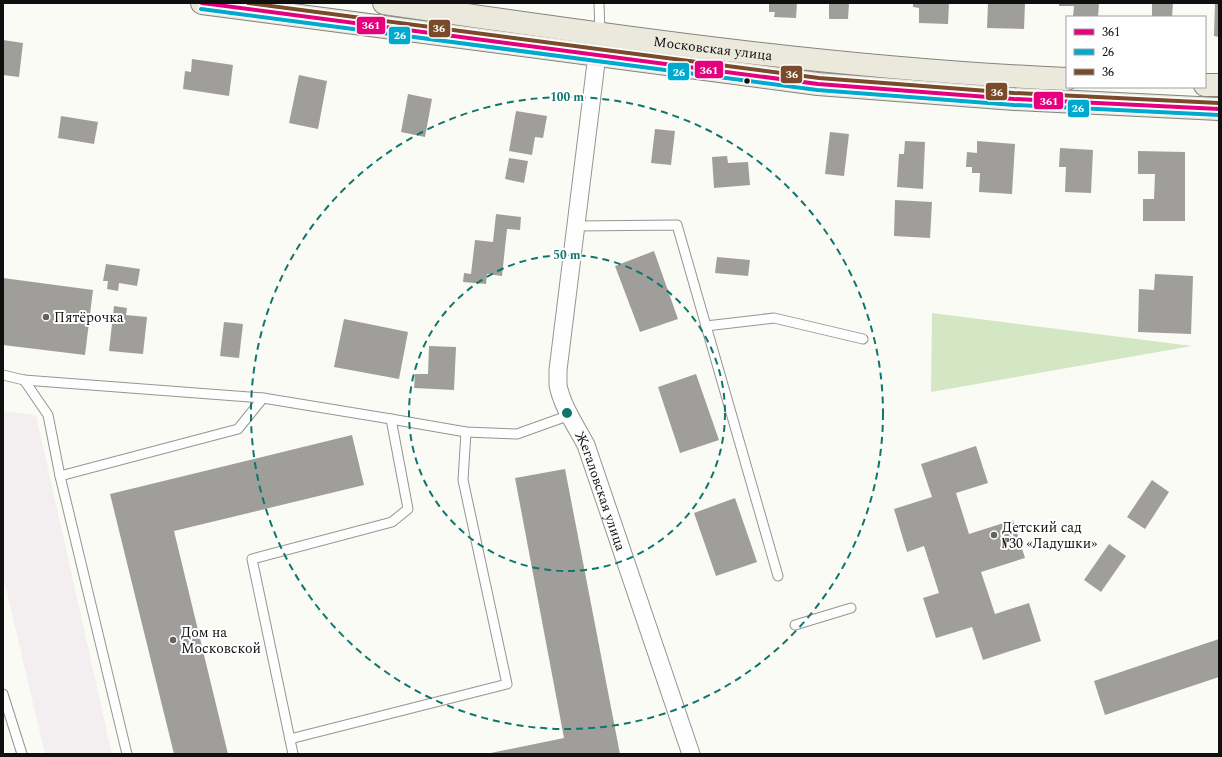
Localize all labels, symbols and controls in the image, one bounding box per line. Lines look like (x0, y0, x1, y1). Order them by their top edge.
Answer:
line badge: 361 (356, 16, 386, 35)
legend (1066, 16, 1206, 88)
text: 361 (362, 17, 380, 34)
line badge: 36 (428, 19, 451, 38)
text: 36 (433, 20, 445, 37)
text: 361 (1102, 23, 1120, 42)
line badge: 26 (388, 26, 411, 45)
text: 26 (394, 27, 406, 44)
street label: Московская улица (652, 30, 774, 66)
text: 26 (1102, 43, 1114, 62)
line badge: 361 (694, 60, 724, 79)
line badge: 26 (667, 62, 690, 81)
text: 361 (700, 62, 718, 79)
text: 36 (1102, 63, 1114, 82)
text: 26 (673, 64, 685, 81)
line badge: 36 (780, 65, 803, 84)
text: 36 (786, 66, 798, 83)
unlabelled marker (742, 76, 752, 86)
line badge: 36 (985, 82, 1008, 101)
text: 36 (991, 84, 1003, 101)
text: 100 m (550, 88, 584, 107)
line badge: 361 (1033, 91, 1064, 110)
text: 361 (1040, 93, 1058, 110)
line badge: 26 (1067, 99, 1090, 118)
text: 26 (1072, 100, 1084, 117)
text: 50 m (553, 246, 581, 265)
place label: Пятёрочка (54, 307, 124, 328)
marker: Пятёрочка (41, 312, 51, 322)
centre of rings (560, 406, 574, 420)
street label: Жегаловская улица (570, 427, 632, 554)
place label: Детский сад №30 «Ладушки» (1002, 517, 1097, 554)
marker: Детский сад №30 «Ладушки» (989, 530, 999, 540)
place label: Дом на Московской (181, 622, 261, 659)
marker: Дом на Московской (168, 635, 178, 645)

